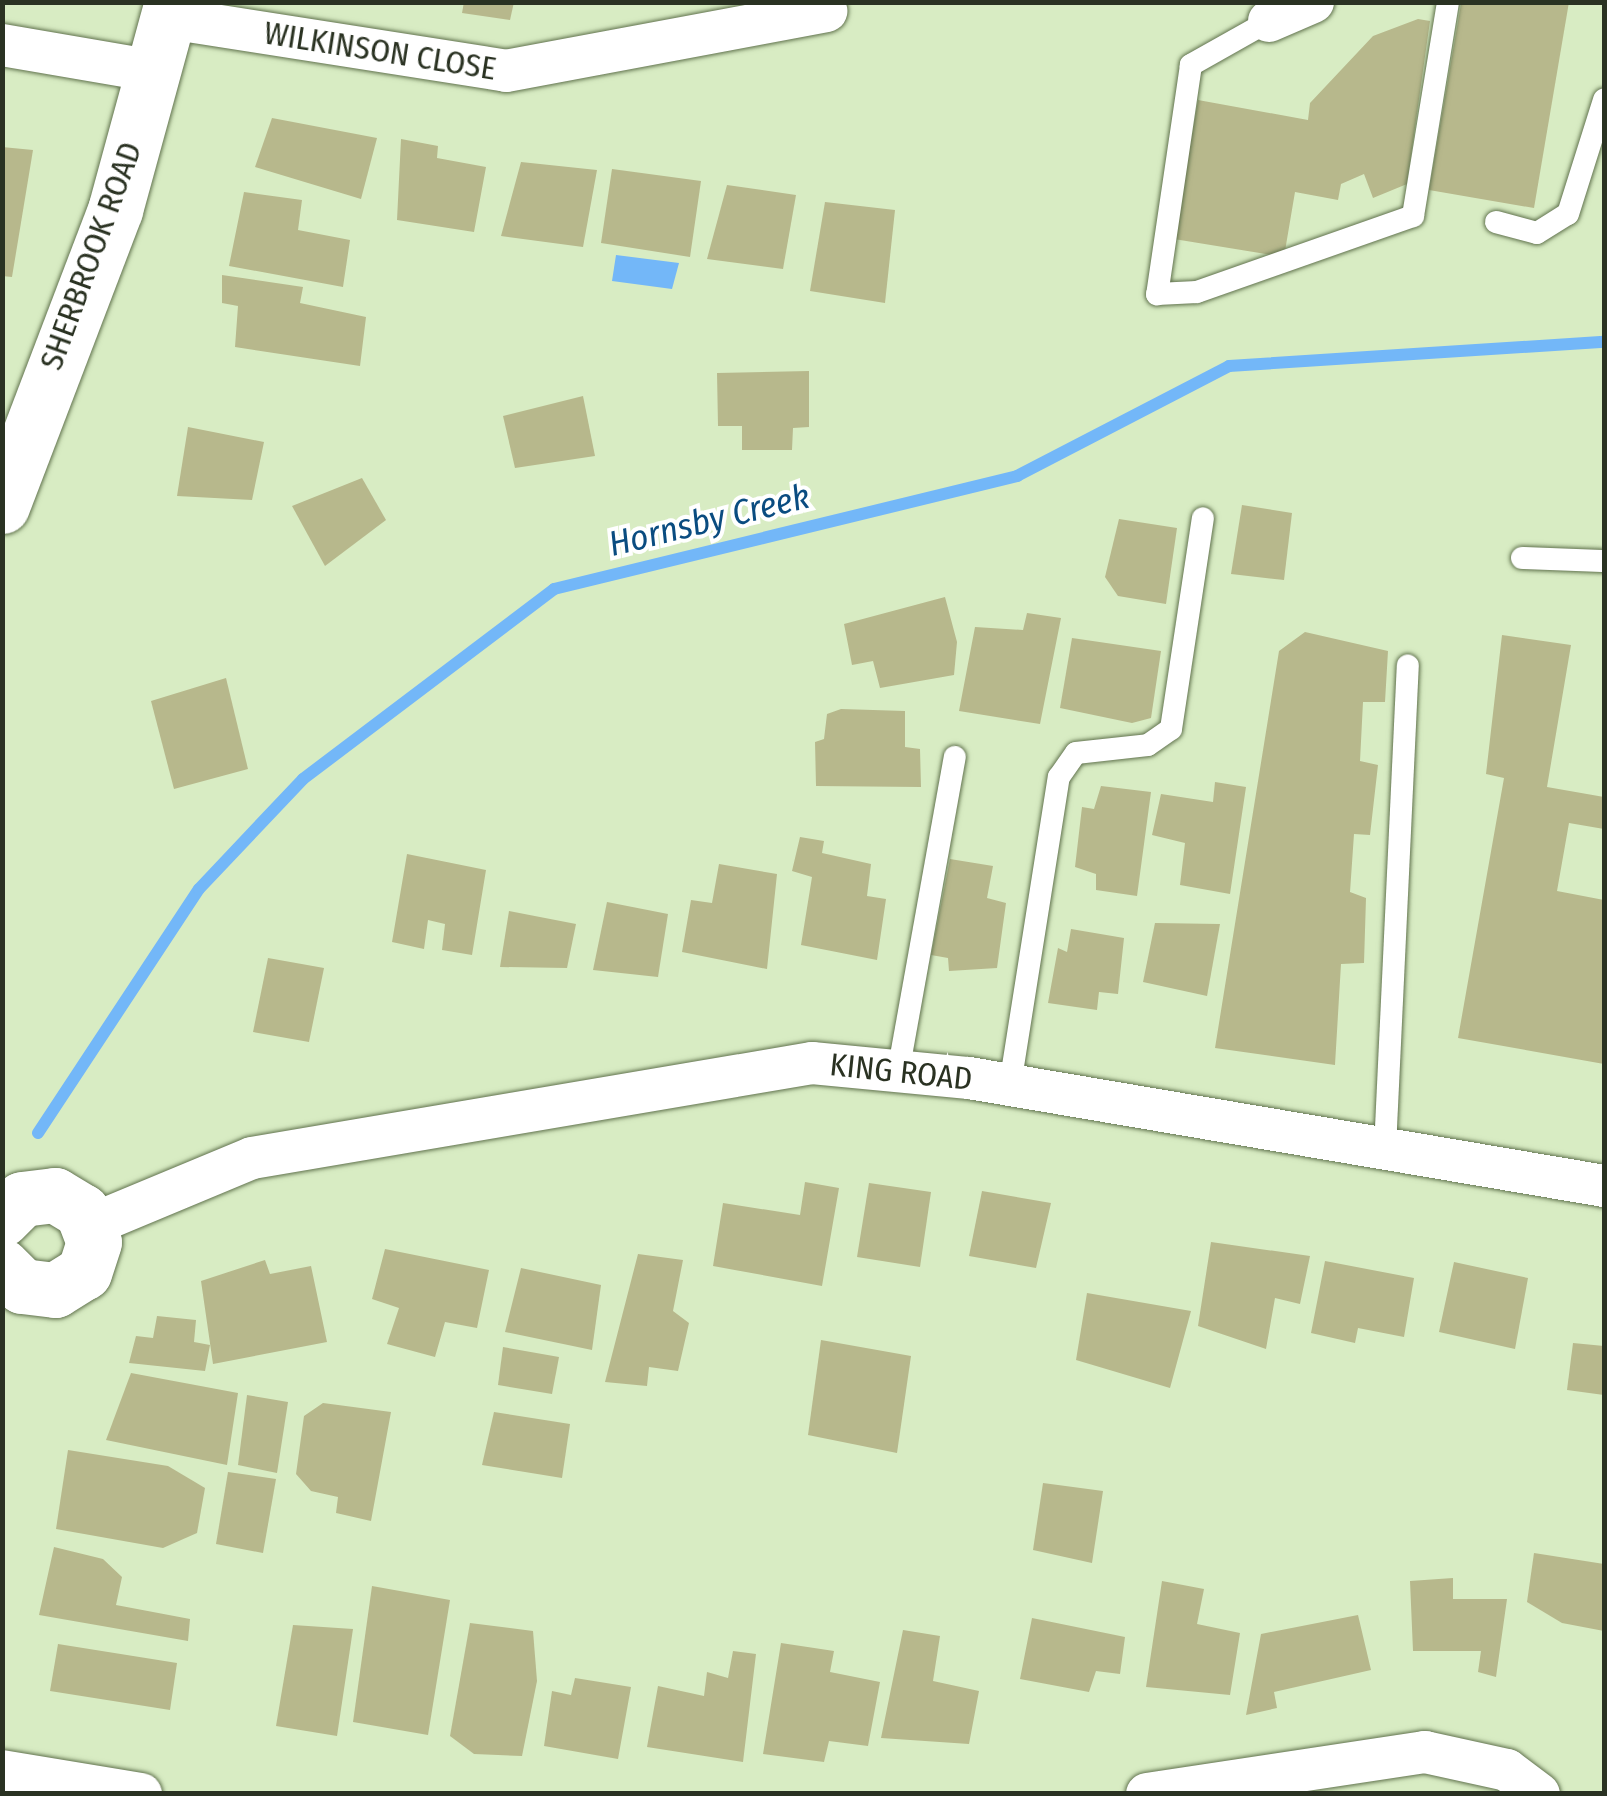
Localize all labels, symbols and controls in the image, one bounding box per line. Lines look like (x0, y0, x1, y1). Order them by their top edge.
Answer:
street label: WILKINSON CLOSE (261, 14, 499, 88)
street label: SHERBROOK ROAD (32, 137, 150, 375)
water label: Hornsby Creek (604, 475, 814, 565)
street label: KING ROAD (828, 1045, 974, 1099)

